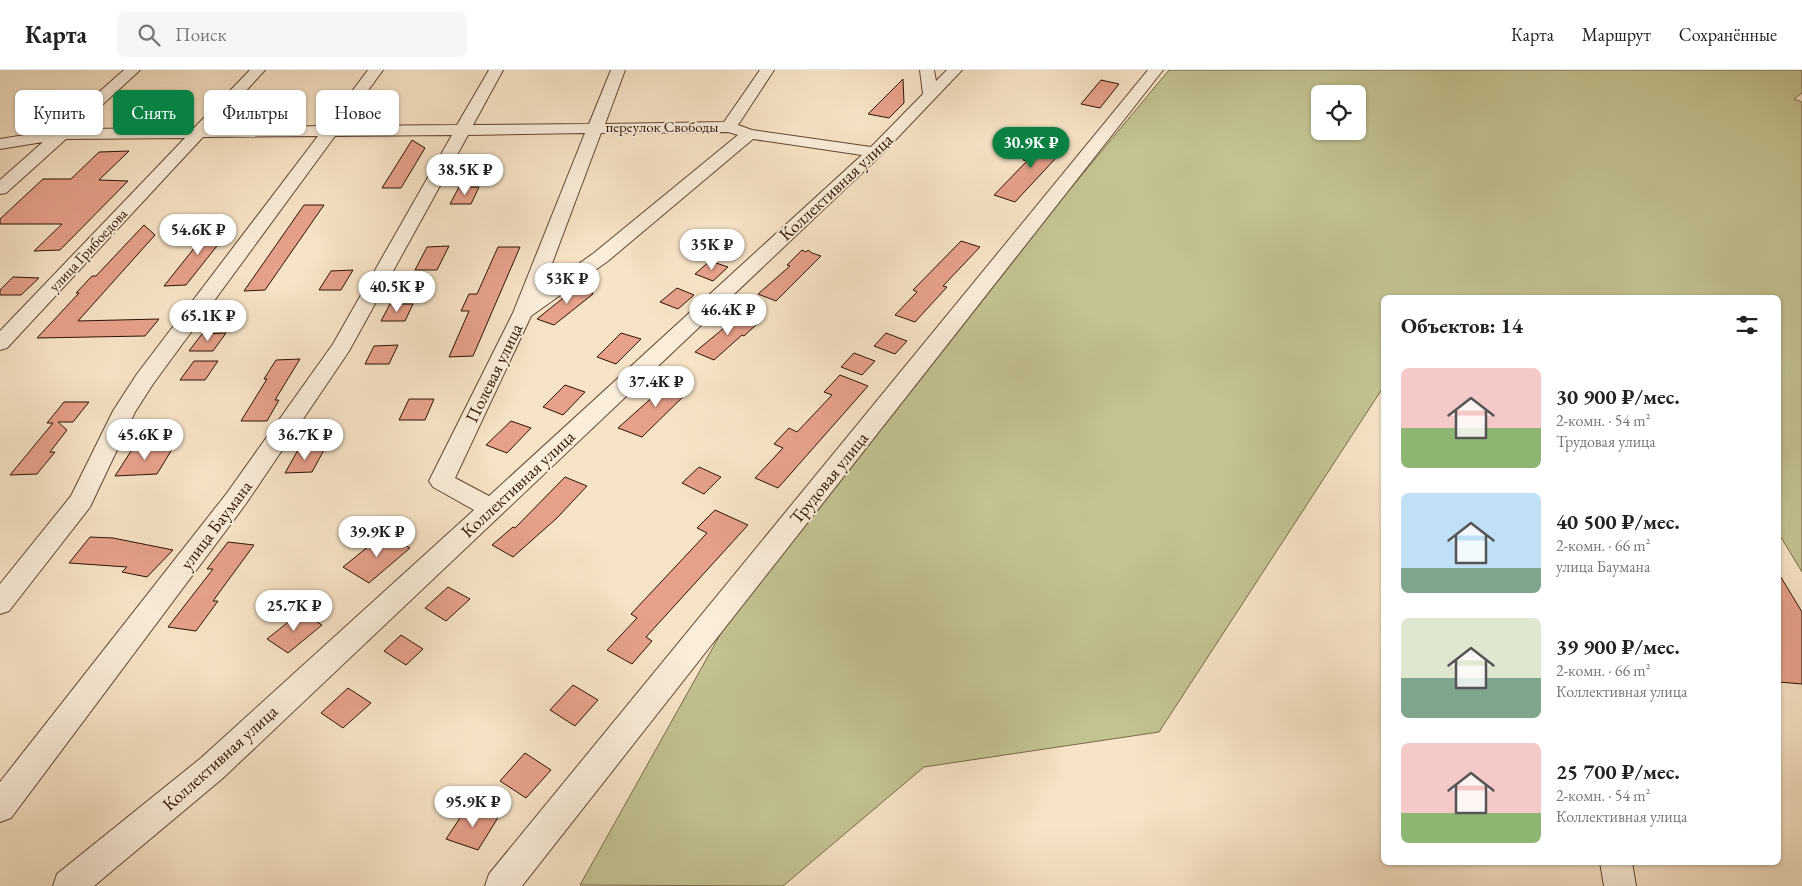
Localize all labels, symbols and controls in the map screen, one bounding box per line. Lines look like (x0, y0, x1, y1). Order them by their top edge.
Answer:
search box (117, 12, 467, 57)
text: Карта (25, 19, 87, 50)
icon: search (135, 21, 163, 49)
text: Поиск (175, 22, 227, 47)
text: Карта (1511, 23, 1554, 46)
text: Маршрут (1582, 23, 1651, 46)
text: Сохранённые (1679, 23, 1777, 46)
map controls (1311, 85, 1366, 140)
button: locate (1311, 85, 1366, 140)
chip: Купить (15, 90, 103, 135)
chip: Снять (113, 90, 194, 135)
chip: Фильтры (204, 90, 306, 135)
chip: Новое (316, 90, 399, 135)
street label: переулок Свободы (606, 117, 718, 136)
pin: 30.9K ₽ (985, 126, 1077, 169)
street label: Коллективная улица (774, 127, 898, 245)
text: 30.9K ₽ (1003, 132, 1059, 153)
pin: 38.5K ₽ (419, 154, 511, 196)
text: 38.5K ₽ (437, 159, 493, 180)
street label: улица Грибоедова (44, 204, 131, 295)
pin: 54.6K ₽ (152, 214, 244, 256)
text: 54.6K ₽ (170, 219, 226, 240)
pin: 35K ₽ (677, 228, 747, 271)
text: 35K ₽ (691, 234, 733, 255)
pin: 53K ₽ (532, 262, 602, 305)
text: 53K ₽ (546, 268, 588, 289)
pin: 40.5K ₽ (351, 270, 443, 313)
text: 40.5K ₽ (369, 276, 425, 297)
pin: 46.4K ₽ (682, 294, 774, 336)
text: 46.4K ₽ (700, 299, 756, 320)
pin: 65.1K ₽ (162, 300, 254, 342)
text: 65.1K ₽ (180, 305, 236, 326)
icon: filters (1733, 311, 1761, 339)
text: Объектов: 14 (1401, 312, 1523, 339)
street label: Полевая улица (460, 319, 528, 426)
pin: 37.4K ₽ (610, 366, 702, 408)
text: 37.4K ₽ (628, 371, 684, 392)
text: 30 900 ₽/мес. (1556, 383, 1680, 410)
icon: home (1441, 388, 1501, 448)
text: 2-комн. · 54 m² (1556, 410, 1651, 431)
pin: 45.6K ₽ (99, 418, 191, 461)
pin: 36.7K ₽ (259, 418, 351, 461)
text: 45.6K ₽ (117, 424, 173, 445)
text: 36.7K ₽ (277, 424, 333, 445)
street label: Коллективная улица (456, 424, 580, 542)
street label: Трудовая улица (784, 426, 873, 529)
text: Трудовая улица (1556, 431, 1656, 452)
street label: улица Баумана (174, 475, 257, 574)
text: 40 500 ₽/мес. (1556, 508, 1680, 535)
icon: home (1441, 513, 1501, 573)
pin: 39.9K ₽ (331, 516, 423, 558)
text: 39.9K ₽ (349, 521, 405, 542)
text: 2-комн. · 66 m² (1556, 535, 1651, 556)
text: улица Баумана (1556, 556, 1650, 577)
pin: 25.7K ₽ (248, 590, 340, 632)
text: 25.7K ₽ (266, 595, 322, 616)
text: 39 900 ₽/мес. (1556, 633, 1680, 660)
icon: home (1441, 638, 1501, 698)
text: 2-комн. · 66 m² (1556, 660, 1651, 681)
text: Коллективная улица (1556, 681, 1687, 702)
street label: Коллективная улица (157, 699, 283, 816)
text: 25 700 ₽/мес. (1556, 758, 1680, 785)
icon: home (1441, 763, 1501, 823)
text: 2-комн. · 54 m² (1556, 785, 1651, 806)
pin: 95.9K ₽ (427, 786, 519, 828)
text: 95.9K ₽ (445, 791, 501, 812)
text: Коллективная улица (1556, 806, 1687, 827)

